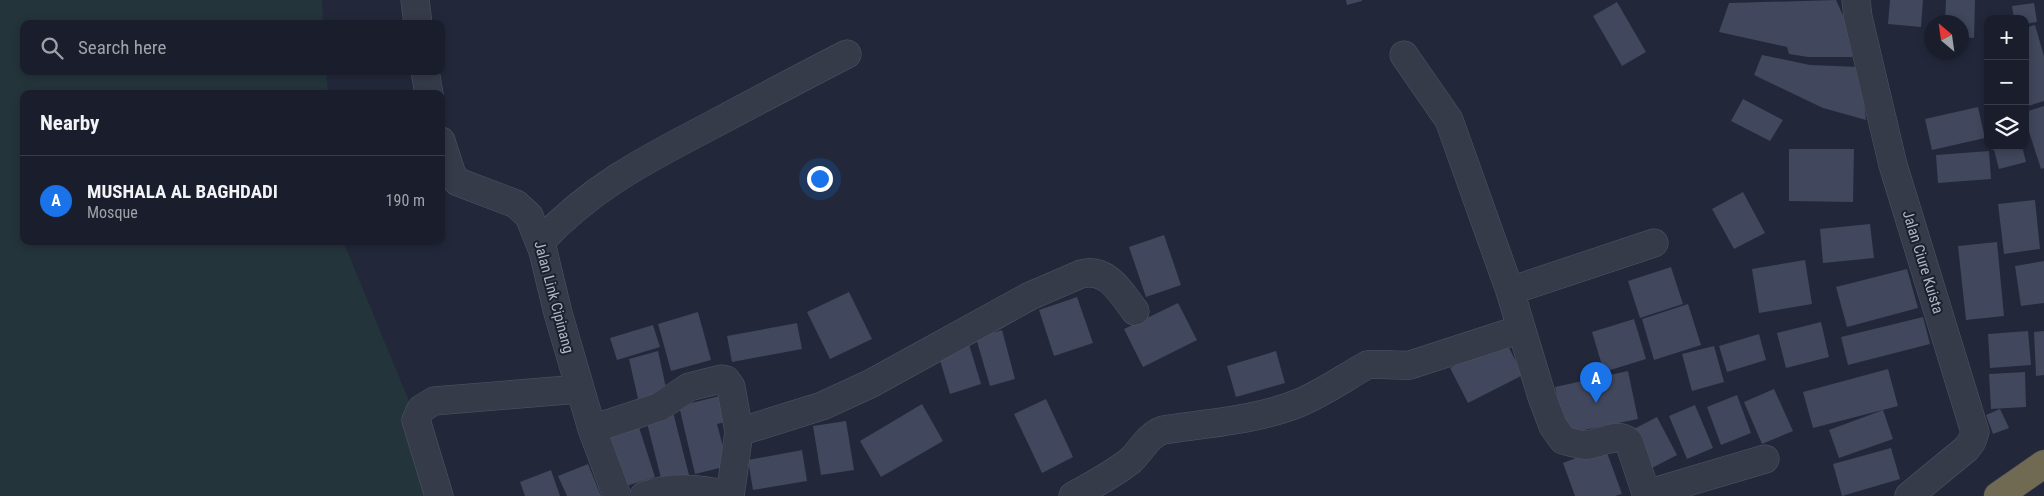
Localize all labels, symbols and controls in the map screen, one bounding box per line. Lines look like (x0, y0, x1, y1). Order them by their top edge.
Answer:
north arrow (1924, 15, 1969, 60)
map controls (1984, 15, 2029, 150)
button: + (1984, 15, 2029, 60)
search box (20, 20, 445, 75)
icon: search (38, 34, 66, 62)
text: Search here (78, 36, 166, 59)
button: − (1984, 60, 2029, 105)
button: layers (1984, 105, 2029, 150)
text: Nearby (40, 111, 99, 135)
your location (807, 166, 833, 192)
text: MUSHALA AL BAGHDADI (87, 180, 278, 203)
text: A (51, 191, 61, 210)
text: 190 m (386, 191, 425, 210)
text: Mosque (87, 203, 138, 222)
street label: Jalan Ciure Kuista (1899, 208, 1947, 316)
street label: Jalan Link Cipinang (530, 239, 578, 355)
pin: A (1580, 362, 1612, 403)

